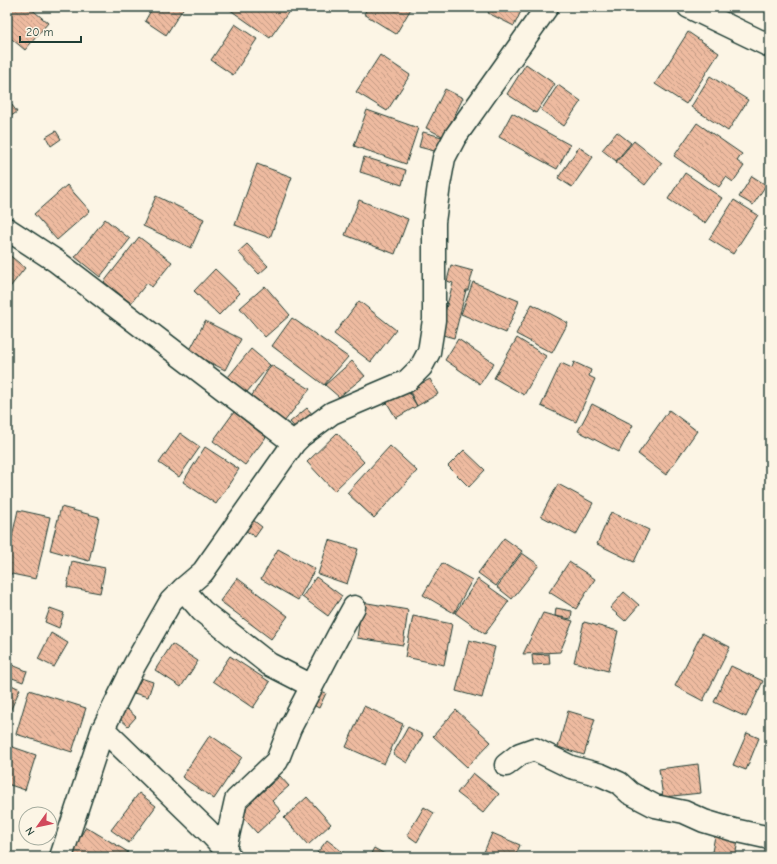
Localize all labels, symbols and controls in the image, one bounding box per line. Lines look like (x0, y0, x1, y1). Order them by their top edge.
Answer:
scale bar (20, 18, 81, 44)
text: 20 m (26, 25, 54, 39)
north arrow (18, 806, 58, 846)
text: N (23, 825, 37, 838)

